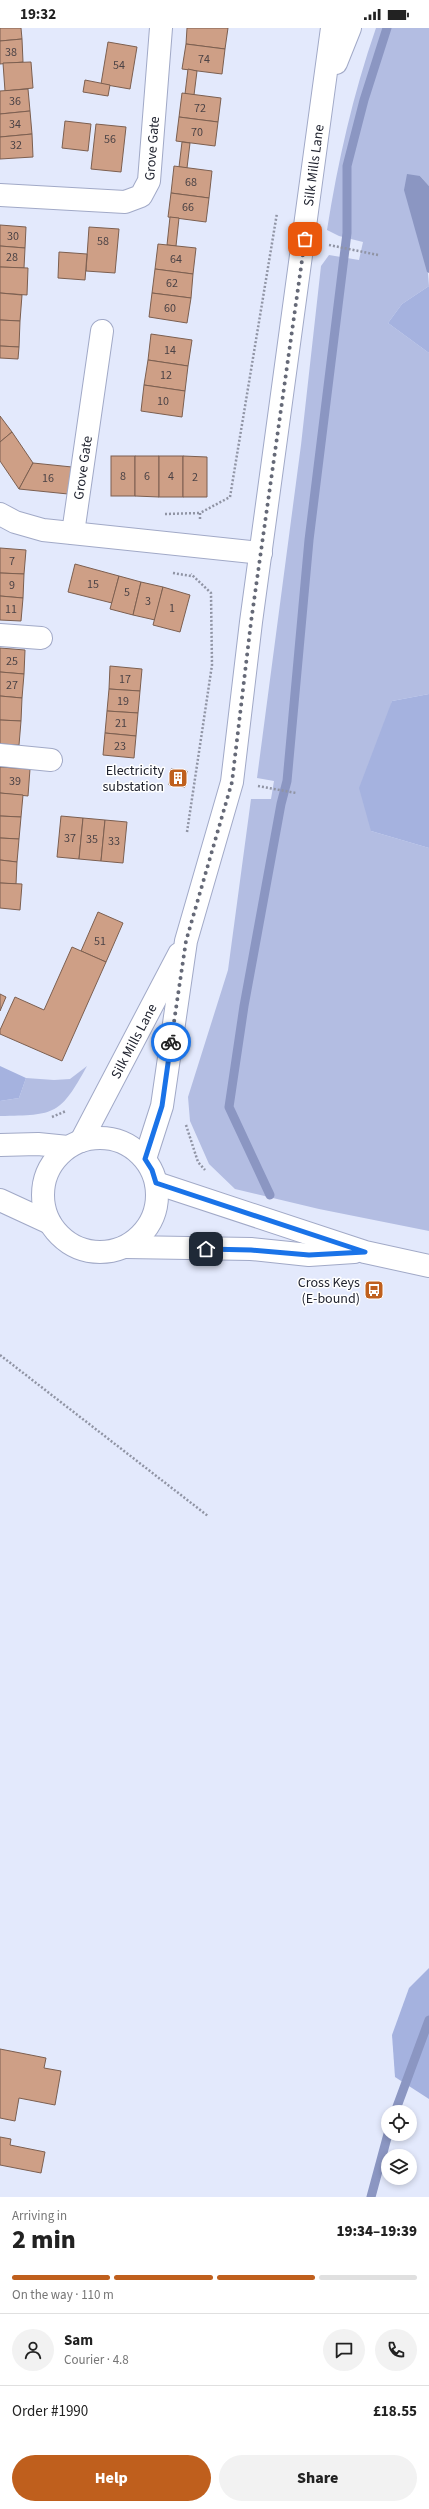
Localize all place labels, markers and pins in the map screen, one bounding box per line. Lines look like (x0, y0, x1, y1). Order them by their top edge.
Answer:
pin (288, 222, 322, 256)
place label: Electricity substation (103, 761, 164, 797)
building icon: Electricity substation (167, 767, 189, 789)
pin (189, 1232, 223, 1266)
place label: Cross Keys (E-bound) (298, 1273, 360, 1309)
bus stop icon: Cross Keys (E-bound) (363, 1279, 385, 1301)

